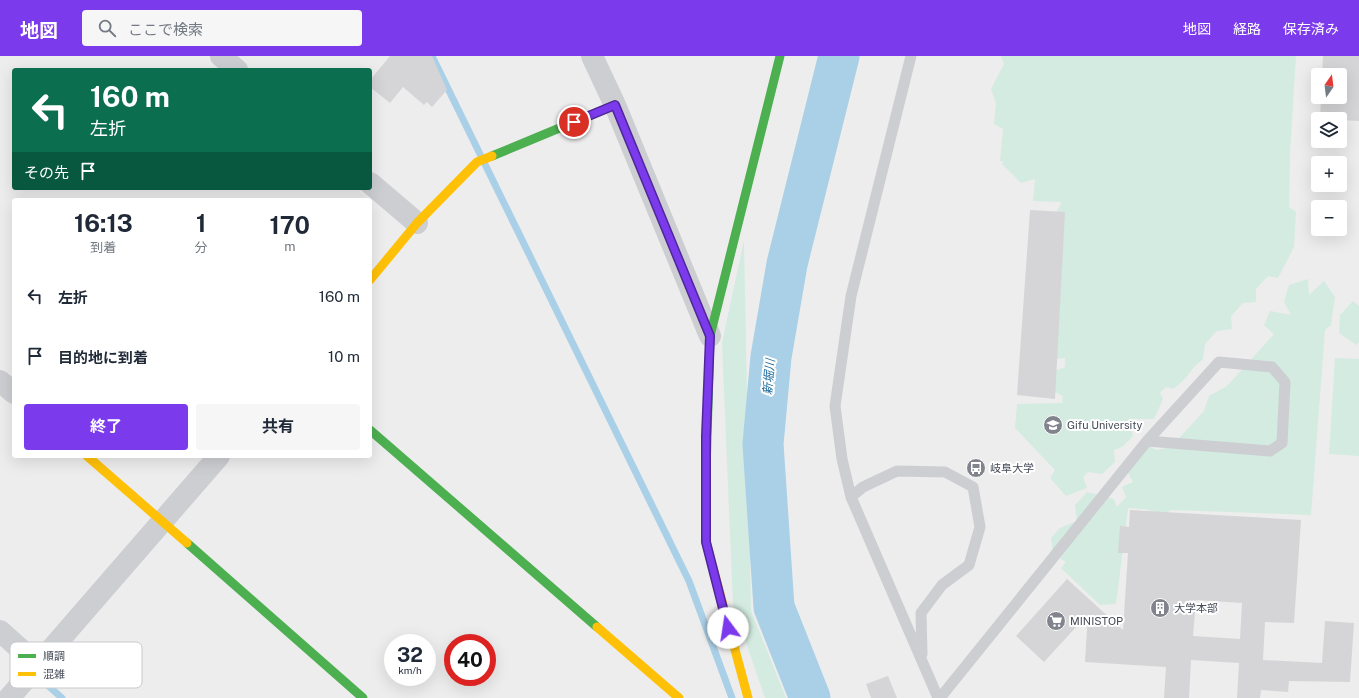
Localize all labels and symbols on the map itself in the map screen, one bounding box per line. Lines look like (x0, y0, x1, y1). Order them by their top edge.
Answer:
north arrow (1311, 68, 1347, 104)
pin (557, 105, 591, 139)
water label: 新堀川 (760, 356, 778, 396)
school or university icon: Gifu University (1042, 414, 1064, 436)
place label: Gifu University (1067, 419, 1142, 431)
bus stop icon: 岐阜大学 (965, 457, 987, 479)
place label: 岐阜大学 (990, 462, 1034, 474)
building icon: 大学本部 (1149, 597, 1171, 619)
place label: 大学本部 (1174, 602, 1218, 614)
position arrow (707, 607, 749, 649)
supermarket icon: MINISTOP (1045, 610, 1067, 632)
place label: MINISTOP (1070, 615, 1123, 627)
speed limit sign: 40 (444, 634, 496, 686)
legend (10, 642, 142, 688)
text: 順調 (43, 650, 65, 662)
text: 混雑 (43, 668, 65, 680)

